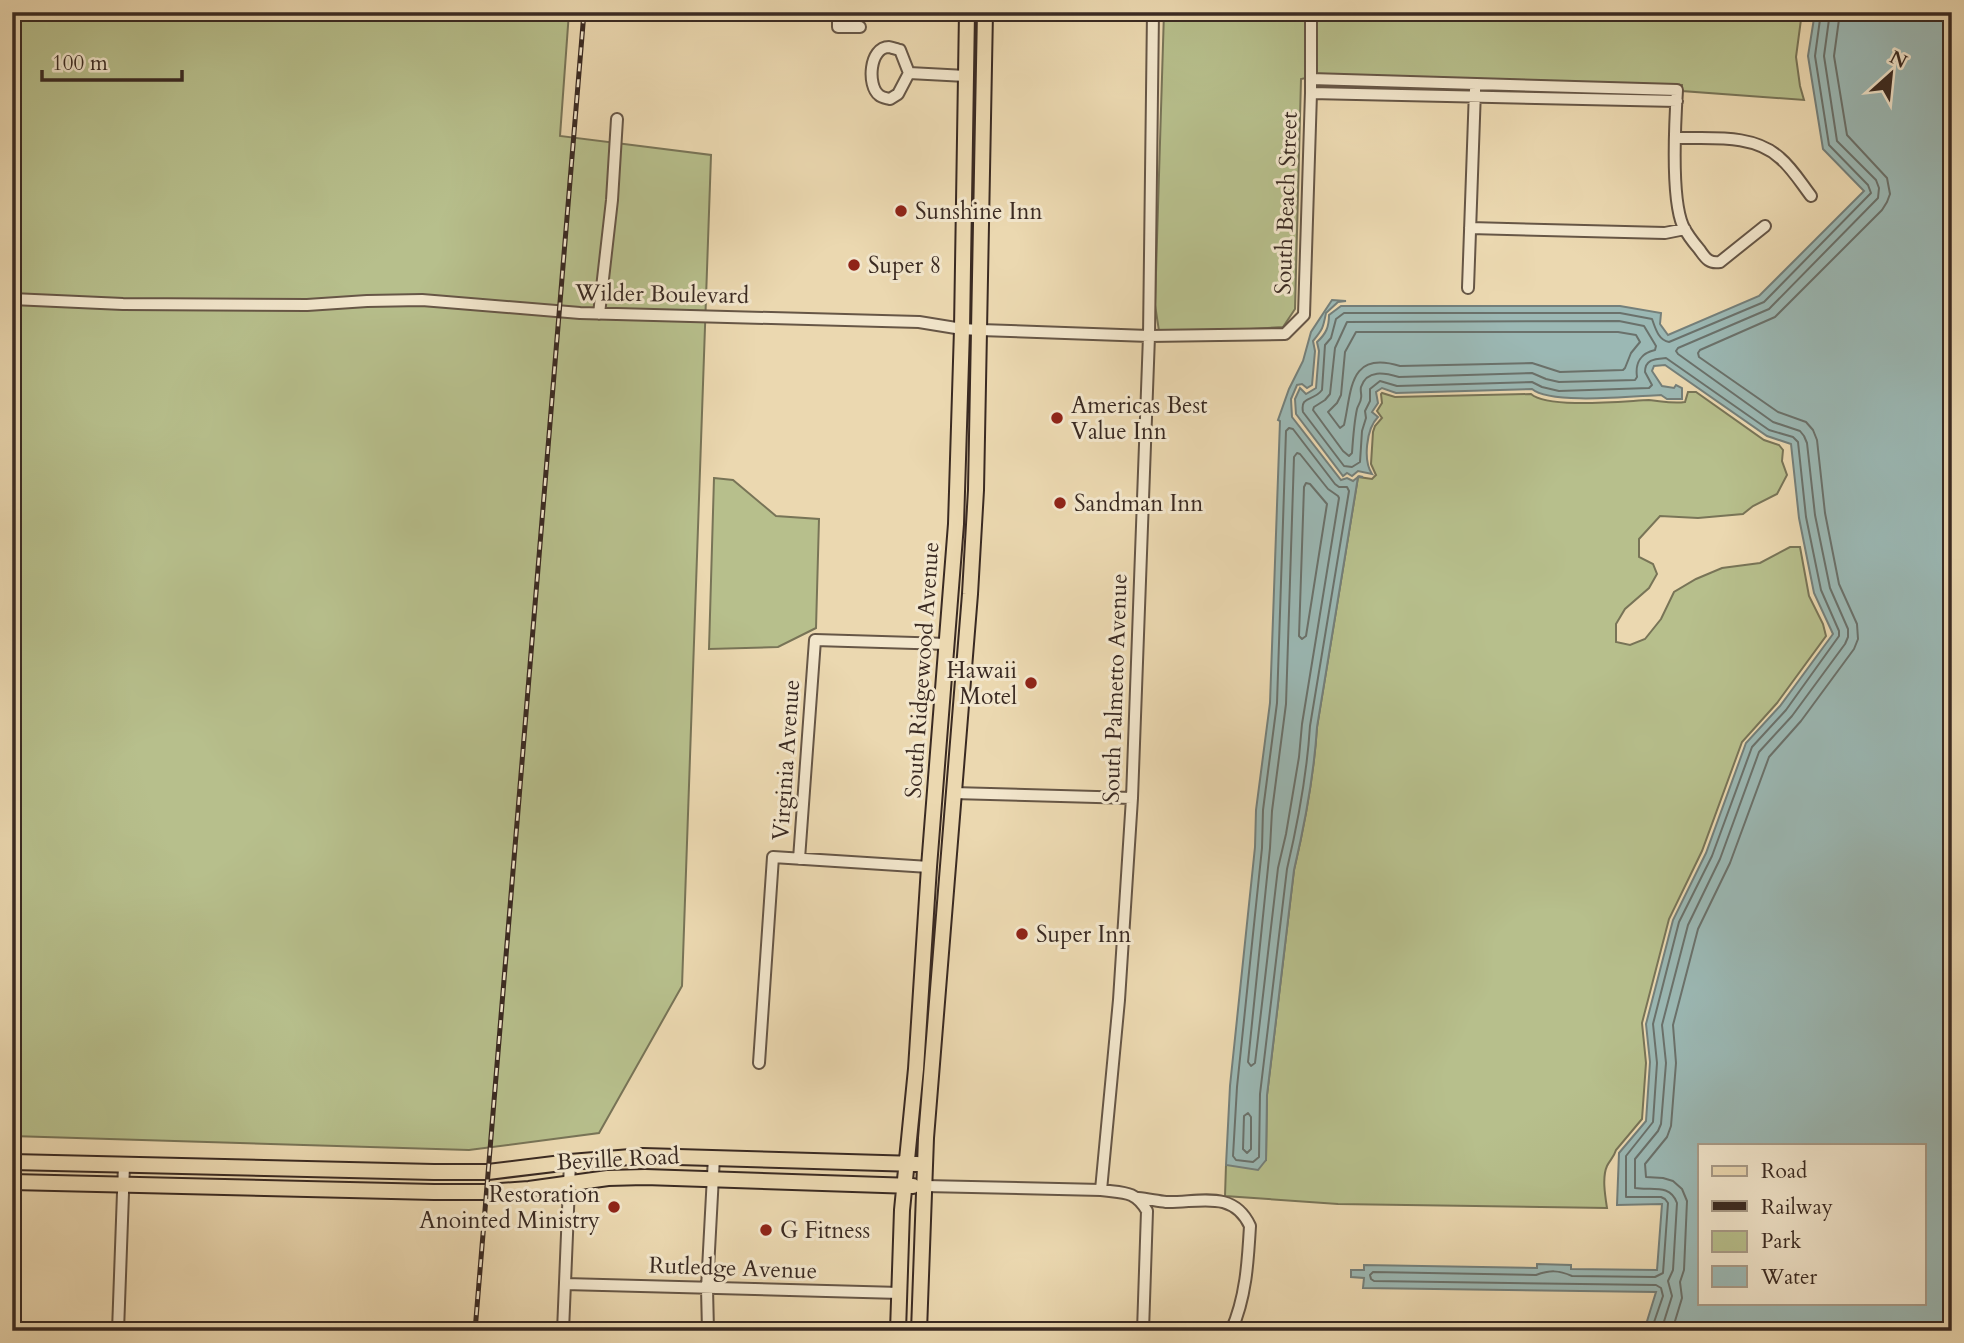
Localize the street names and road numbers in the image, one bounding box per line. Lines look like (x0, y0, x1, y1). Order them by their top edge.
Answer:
street label: South Beach Street (1267, 111, 1305, 295)
street label: Wilder Boulevard (574, 277, 750, 311)
street label: South Ridgewood Avenue (898, 541, 946, 799)
street label: South Palmetto Avenue (1096, 573, 1134, 803)
street label: Virginia Avenue (765, 678, 807, 842)
street label: Beville Road (556, 1140, 681, 1178)
street label: Rutledge Avenue (648, 1250, 818, 1286)

